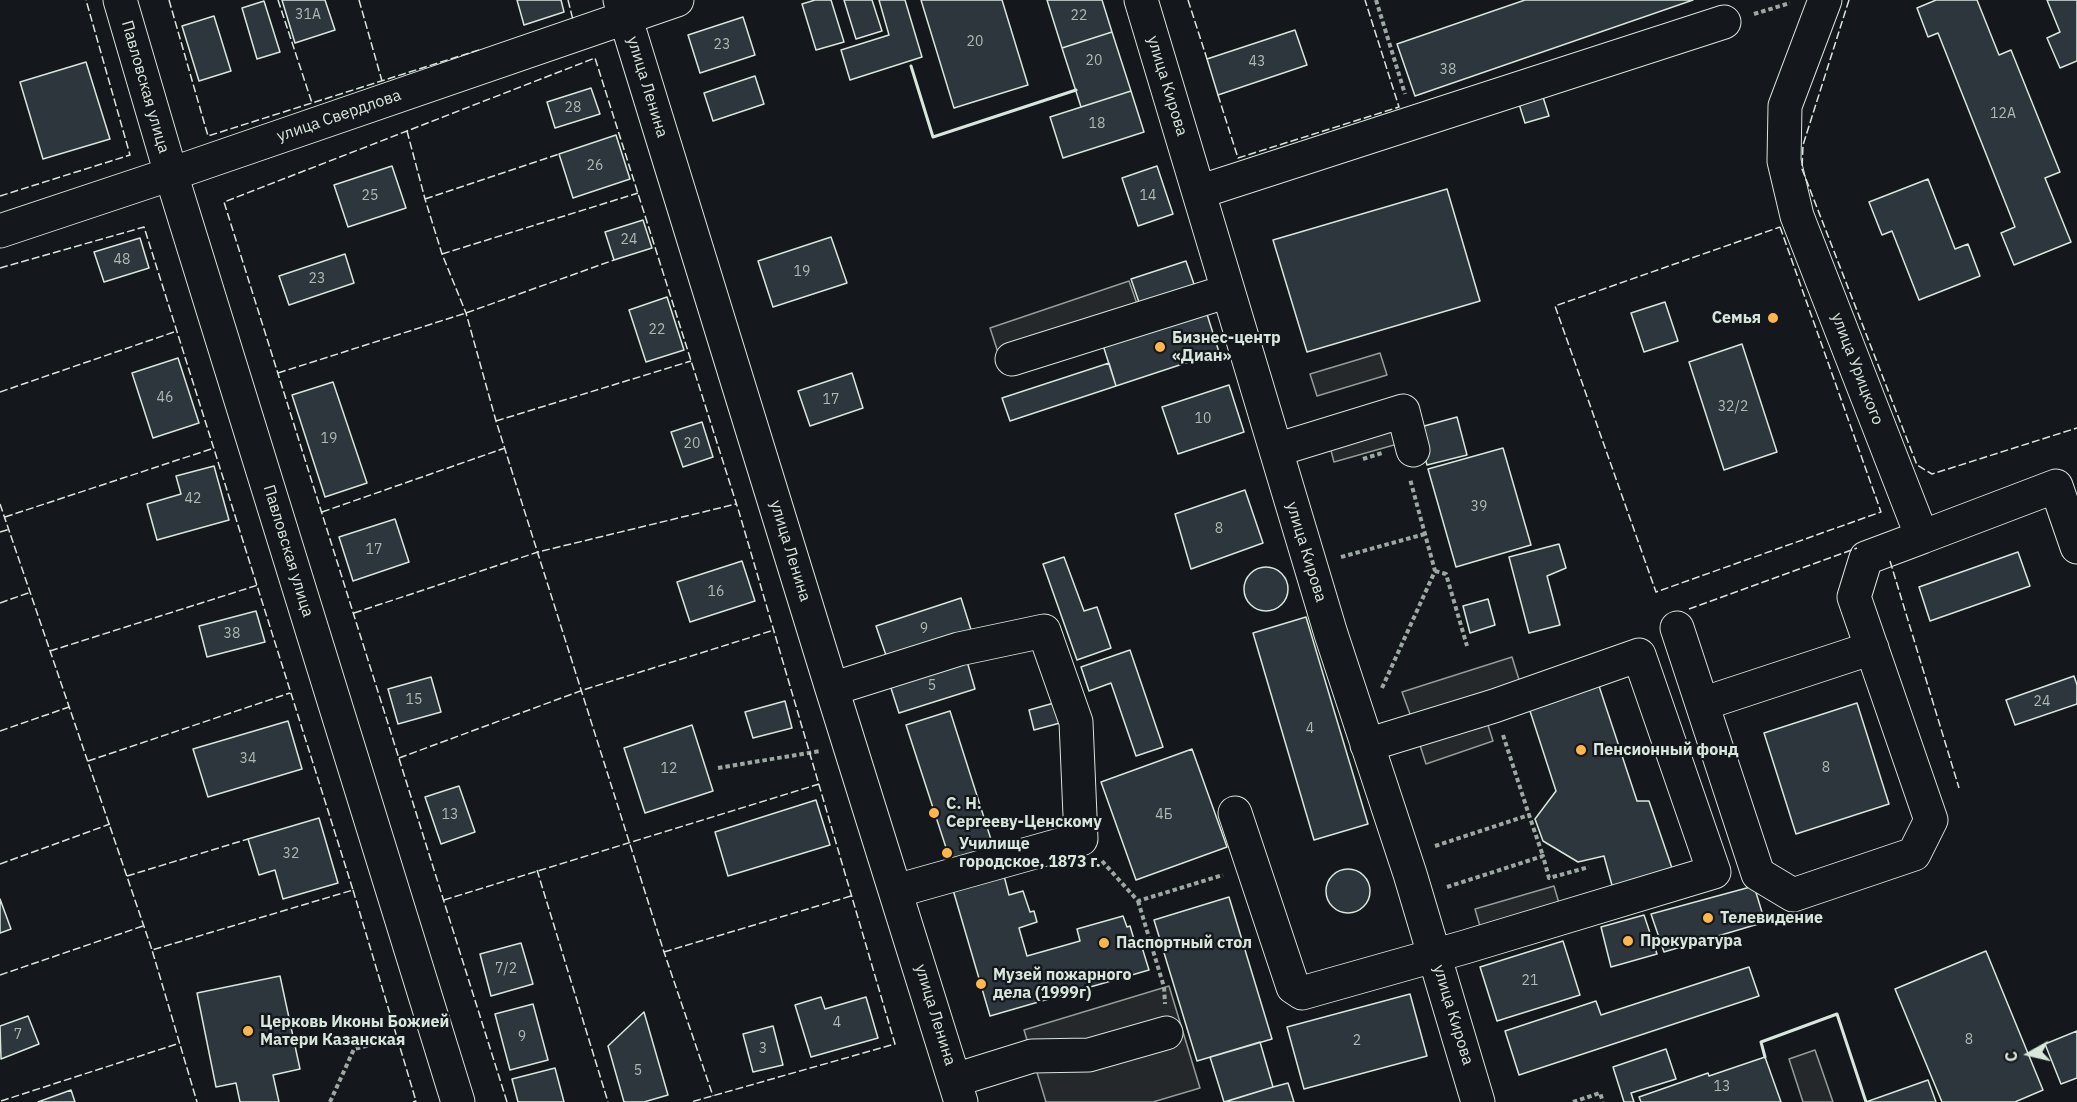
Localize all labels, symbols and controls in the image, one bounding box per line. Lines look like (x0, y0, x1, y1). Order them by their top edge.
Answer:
house number: 31А (295, 7, 321, 23)
house number: 22 (1071, 8, 1087, 24)
street label: Павловская улица (117, 18, 173, 156)
street label: улица Ленина (623, 34, 671, 140)
house number: 20 (967, 34, 983, 50)
street label: улица Кирова (1143, 34, 1191, 138)
house number: 23 (714, 37, 730, 53)
house number: 20 (1086, 53, 1102, 69)
house number: 43 (1249, 54, 1265, 70)
house number: 38 (1440, 62, 1456, 78)
street label: улица Свердлова (274, 86, 404, 146)
house number: 28 (565, 100, 581, 116)
house number: 12А (1990, 106, 2016, 122)
house number: 18 (1089, 116, 1105, 132)
house number: 26 (587, 158, 603, 174)
house number: 25 (362, 188, 378, 204)
house number: 14 (1140, 188, 1156, 204)
house number: 24 (621, 232, 637, 248)
house number: 48 (114, 252, 130, 268)
house number: 19 (794, 264, 810, 280)
house number: 23 (309, 271, 325, 287)
place label: Семья (1712, 308, 1761, 328)
street label: улица Урицкого (1827, 310, 1887, 428)
marker: Семья (1766, 311, 1780, 325)
house number: 22 (649, 322, 665, 338)
place label: Бизнес-центр «Диан» (1172, 328, 1281, 366)
marker: Бизнес-центр «Диан» (1153, 340, 1167, 354)
house number: 46 (157, 390, 173, 406)
house number: 17 (823, 392, 839, 408)
house number: 32/2 (1718, 399, 1748, 415)
house number: 10 (1195, 411, 1211, 427)
house number: 19 (321, 431, 337, 447)
house number: 20 (684, 436, 700, 452)
street label: Павловская улица (259, 483, 317, 619)
house number: 42 (185, 491, 201, 507)
street label: улица Ленина (766, 498, 814, 604)
house number: 39 (1471, 499, 1487, 515)
street label: улица Кирова (1282, 500, 1330, 604)
house number: 8 (1215, 521, 1223, 537)
house number: 17 (366, 542, 382, 558)
house number: 16 (708, 584, 724, 600)
house number: 9 (920, 621, 928, 637)
house number: 38 (224, 626, 240, 642)
house number: 5 (928, 678, 936, 694)
house number: 15 (406, 692, 422, 708)
house number: 24 (2034, 694, 2050, 710)
house number: 4 (1306, 721, 1314, 737)
place label: Пенсионный фонд (1593, 740, 1739, 760)
marker: Пенсионный фонд (1574, 743, 1588, 757)
house number: 34 (240, 751, 256, 767)
house number: 8 (1822, 760, 1830, 776)
house number: 12 (661, 761, 677, 777)
place label: С. Н. Сергееву-Ценскому (946, 794, 1102, 832)
marker: С. Н. Сергееву-Ценскому (927, 806, 941, 820)
house number: 13 (442, 807, 458, 823)
house number: 4Б (1155, 807, 1173, 823)
place label: Училище городское, 1873 г. (959, 834, 1101, 872)
house number: 32 (283, 846, 299, 862)
marker: Училище городское, 1873 г. (940, 846, 954, 860)
place label: Телевидение (1720, 908, 1823, 928)
marker: Телевидение (1701, 911, 1715, 925)
place label: Прокуратура (1640, 931, 1742, 951)
place label: Паспортный стол (1116, 933, 1252, 953)
marker: Прокуратура (1621, 934, 1635, 948)
marker: Паспортный стол (1097, 936, 1111, 950)
house number: 7/2 (495, 961, 517, 977)
street label: улица Ленина (911, 962, 959, 1068)
street label: улица Кирова (1429, 963, 1477, 1067)
place label: Музей пожарного дела (1999г) (993, 965, 1131, 1003)
house number: 21 (1522, 973, 1538, 989)
marker: Музей пожарного дела (1999г) (974, 977, 988, 991)
place label: Церковь Иконы Божией Матери Казанская (260, 1012, 449, 1050)
house number: 4 (833, 1015, 841, 1031)
marker: Церковь Иконы Божией Матери Казанская (241, 1024, 255, 1038)
north arrow (1999, 1024, 2059, 1084)
house number: 7 (14, 1027, 22, 1043)
house number: 9 (518, 1029, 526, 1045)
house number: 8 (1965, 1032, 1973, 1048)
house number: 2 (1353, 1033, 1361, 1049)
house number: 3 (759, 1041, 767, 1057)
text: С (2001, 1050, 2022, 1063)
house number: 5 (634, 1063, 642, 1079)
house number: 13 (1714, 1079, 1730, 1095)

